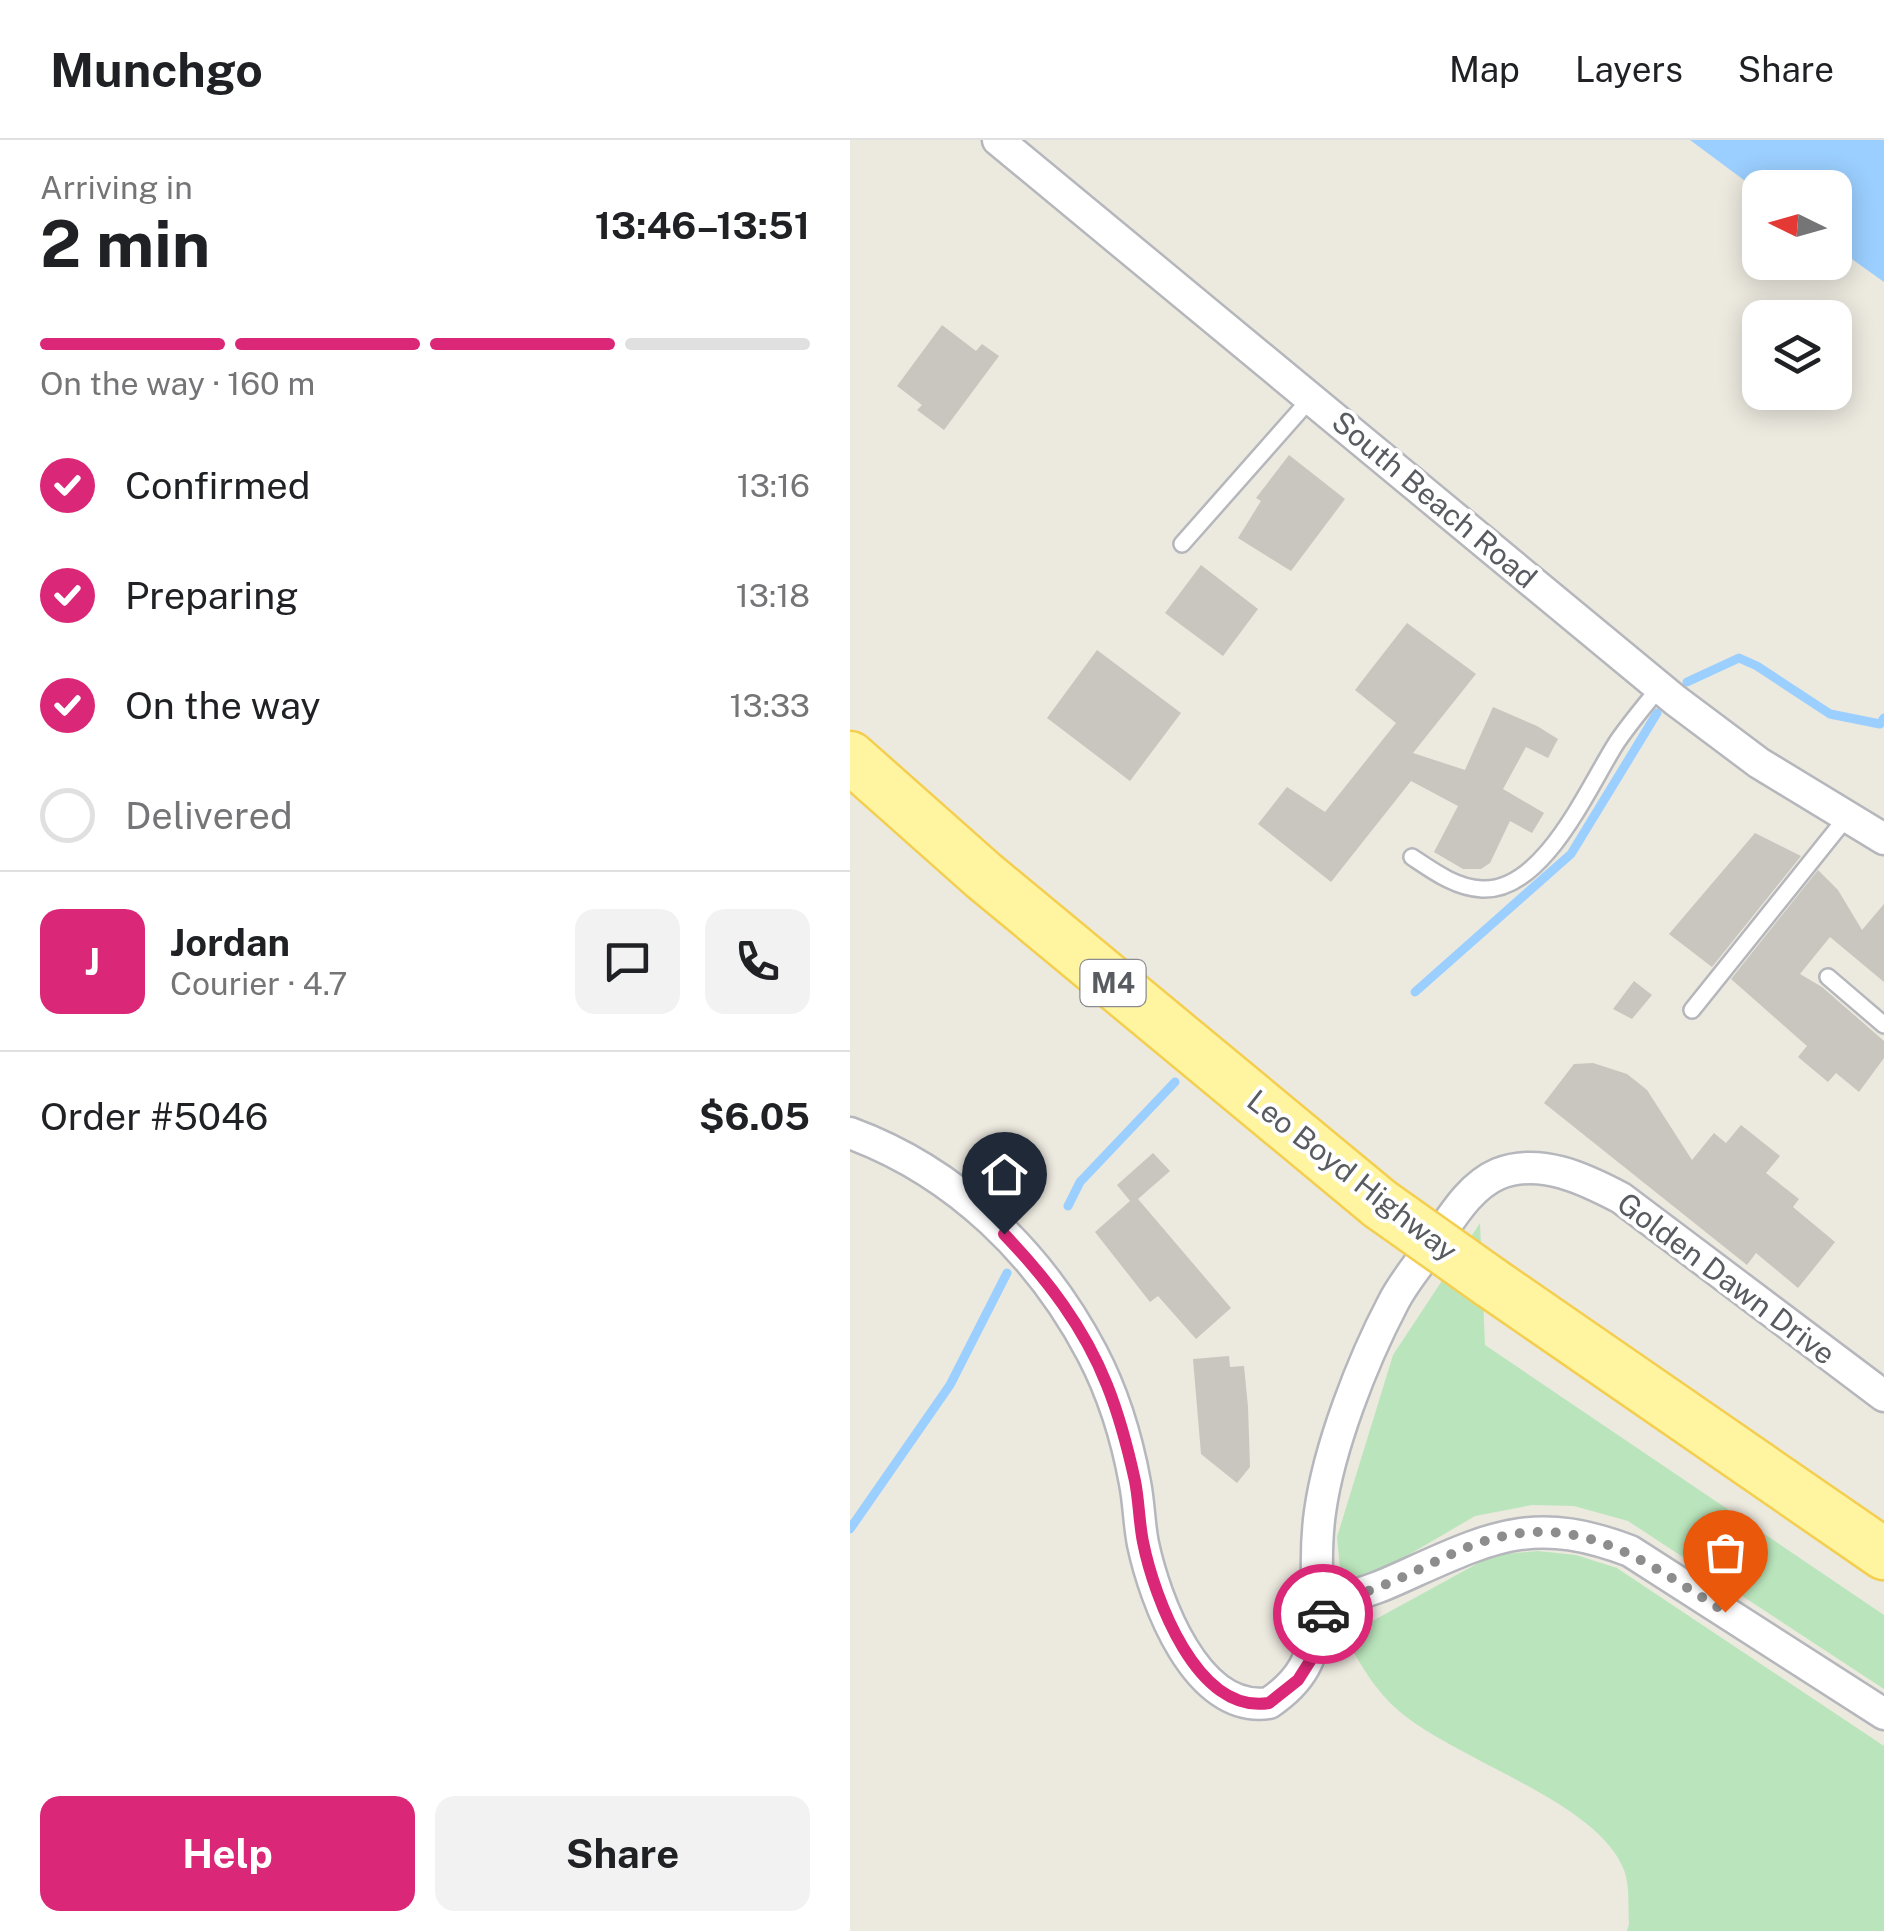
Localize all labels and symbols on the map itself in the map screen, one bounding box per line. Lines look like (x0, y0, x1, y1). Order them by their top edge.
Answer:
north arrow (1742, 170, 1852, 280)
street label: South Beach Road (1325, 403, 1544, 595)
road number: M4 (1080, 960, 1146, 1006)
street label: Leo Boyd Highway (1240, 1082, 1465, 1268)
pin (962, 1132, 1047, 1235)
street label: Golden Dawn Drive (1611, 1185, 1843, 1372)
pin (1683, 1510, 1768, 1613)
courier (1273, 1564, 1373, 1664)

